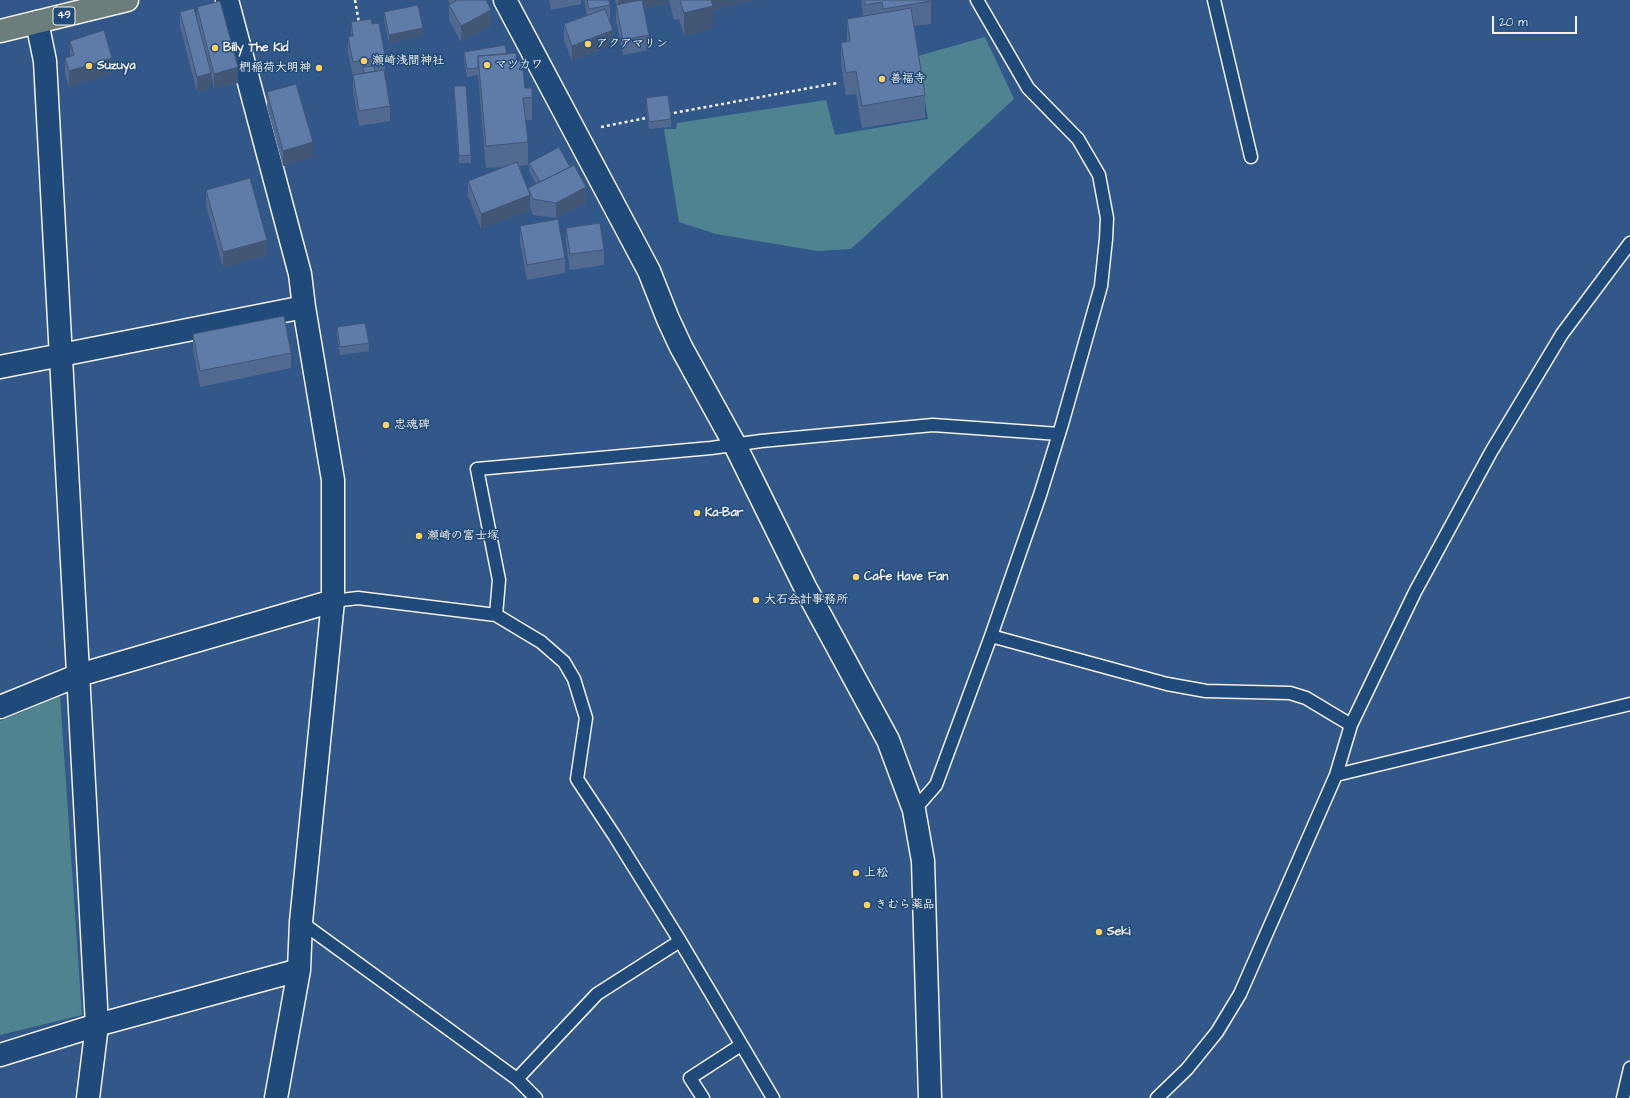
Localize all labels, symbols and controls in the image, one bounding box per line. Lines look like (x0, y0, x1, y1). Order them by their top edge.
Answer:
road number: 49 (53, 7, 75, 25)
scale bar (1494, 8, 1579, 34)
text: 20 m (1499, 14, 1528, 31)
place label: アクアマリン (596, 37, 668, 51)
marker: アクアマリン (583, 39, 593, 49)
place label: Billy The Kid (223, 41, 288, 55)
marker: Billy The Kid (210, 43, 220, 53)
place label: 瀬崎浅間神社 (372, 54, 444, 68)
marker: 瀬崎浅間神社 (359, 56, 369, 66)
place label: マツカワ (495, 58, 543, 72)
place label: Suzuya (97, 59, 136, 73)
marker: マツカワ (482, 60, 492, 70)
marker: Suzuya (84, 61, 94, 71)
place label: 椚稲荷大明神 (239, 61, 311, 75)
marker: 椚稲荷大明神 (314, 63, 324, 73)
place label: 善福寺 (890, 72, 926, 86)
marker: 善福寺 (877, 74, 887, 84)
place label: 忠魂碑 (394, 418, 430, 432)
marker: 忠魂碑 (381, 420, 391, 430)
place label: Ka-Bar (705, 506, 743, 520)
marker: Ka-Bar (692, 508, 702, 518)
place label: 瀬崎の富士塚 (427, 529, 499, 543)
marker: 瀬崎の富士塚 (414, 531, 424, 541)
place label: Cafe Have Fan (864, 570, 948, 584)
marker: Cafe Have Fan (851, 572, 861, 582)
place label: 大石会計事務所 (764, 593, 848, 607)
marker: 大石会計事務所 (751, 595, 761, 605)
place label: 上松 (864, 866, 888, 880)
marker: 上松 (851, 868, 861, 878)
place label: きむら薬品 (875, 898, 935, 912)
marker: きむら薬品 (862, 900, 872, 910)
place label: Seki (1107, 925, 1130, 939)
marker: Seki (1094, 927, 1104, 937)

